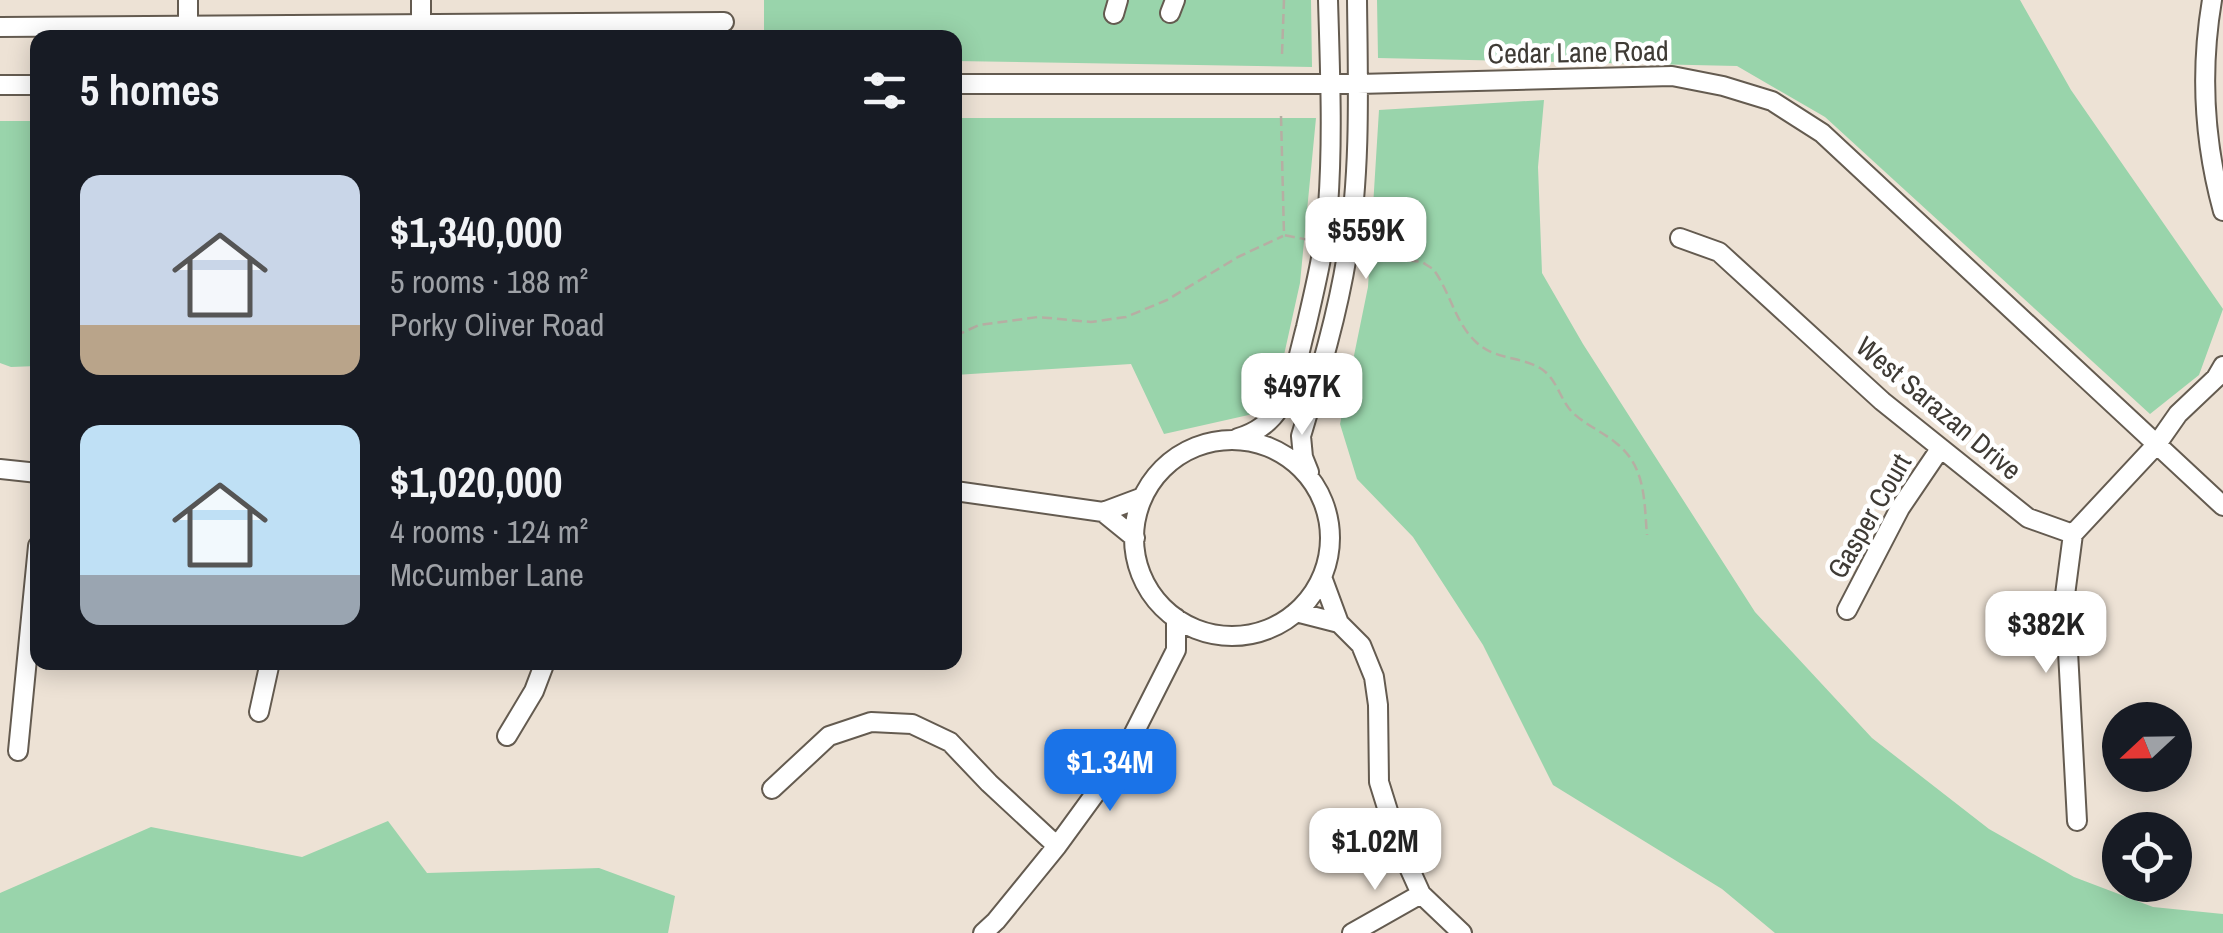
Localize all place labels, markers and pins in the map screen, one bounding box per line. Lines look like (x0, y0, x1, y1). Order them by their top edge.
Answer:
pin: $559K (1296, 197, 1436, 282)
pin: $497K (1232, 353, 1372, 438)
pin: $382K (1976, 591, 2116, 676)
pin: $1.34M (1029, 729, 1191, 814)
pin: $1.02M (1294, 808, 1456, 893)

